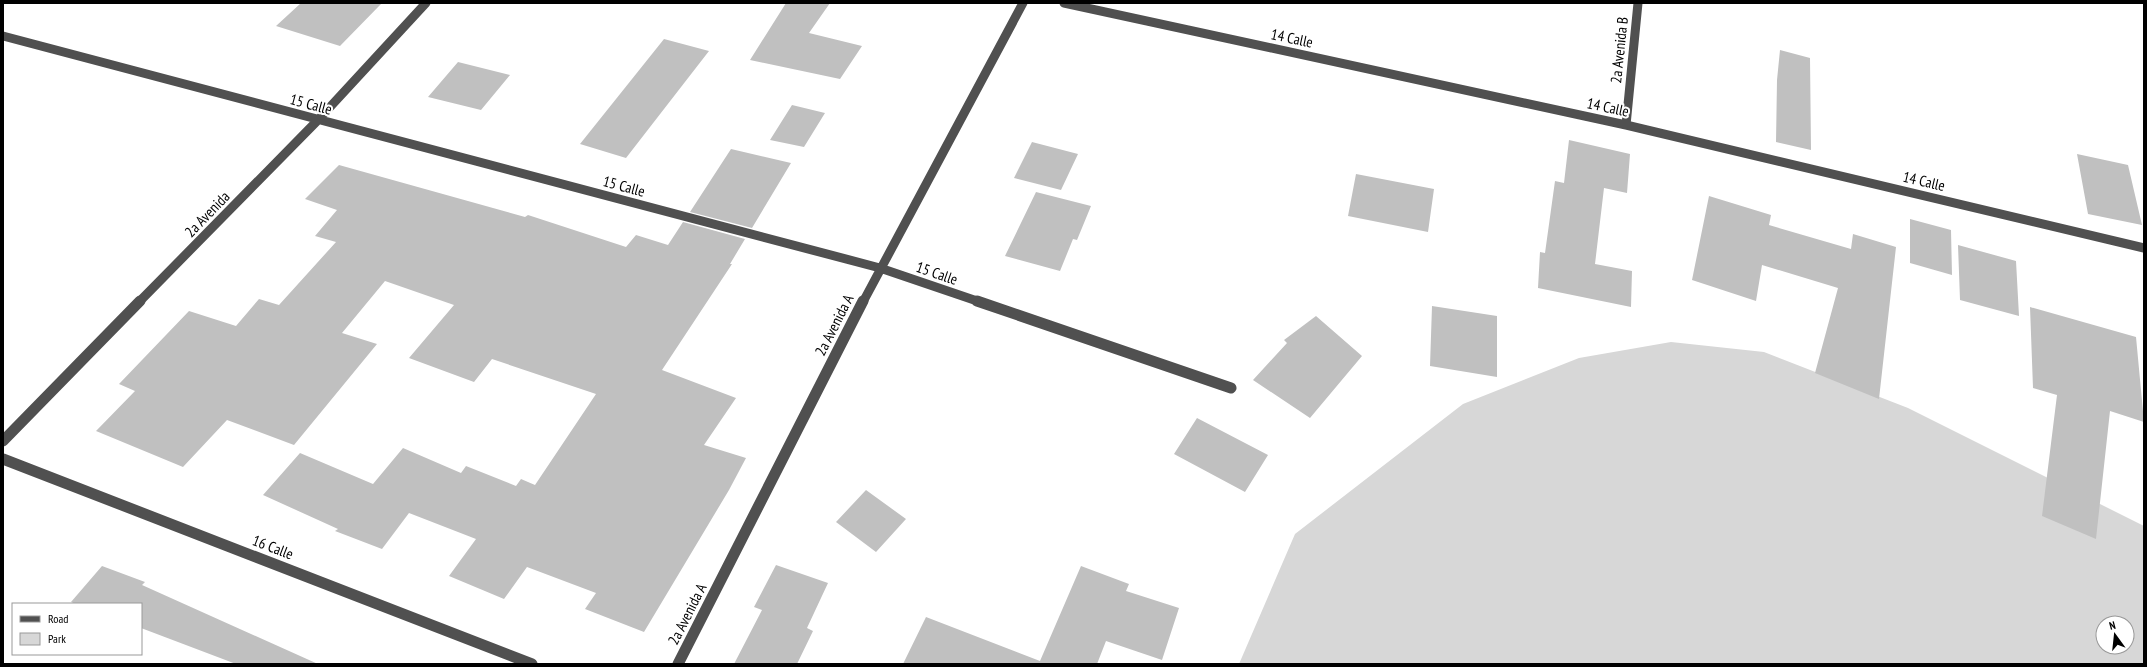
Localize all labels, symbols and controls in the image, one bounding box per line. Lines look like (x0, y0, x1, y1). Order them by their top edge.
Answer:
street label: 2a Avenida B (1606, 16, 1632, 84)
street label: 14 Calle (1269, 24, 1315, 52)
street label: 15 Calle (288, 89, 334, 119)
street label: 14 Calle (1585, 93, 1631, 121)
street label: 14 Calle (1901, 167, 1947, 195)
street label: 15 Calle (601, 171, 647, 201)
street label: 2a Avenida (181, 187, 233, 241)
street label: 15 Calle (914, 257, 960, 289)
street label: 2a Avenida A (810, 290, 858, 359)
street label: 16 Calle (250, 531, 296, 563)
street label: 2a Avenida A (663, 579, 711, 648)
legend (12, 603, 142, 655)
text: Road (48, 611, 68, 626)
north arrow (2095, 615, 2135, 655)
text: N (2108, 618, 2117, 633)
text: Park (48, 631, 66, 646)

